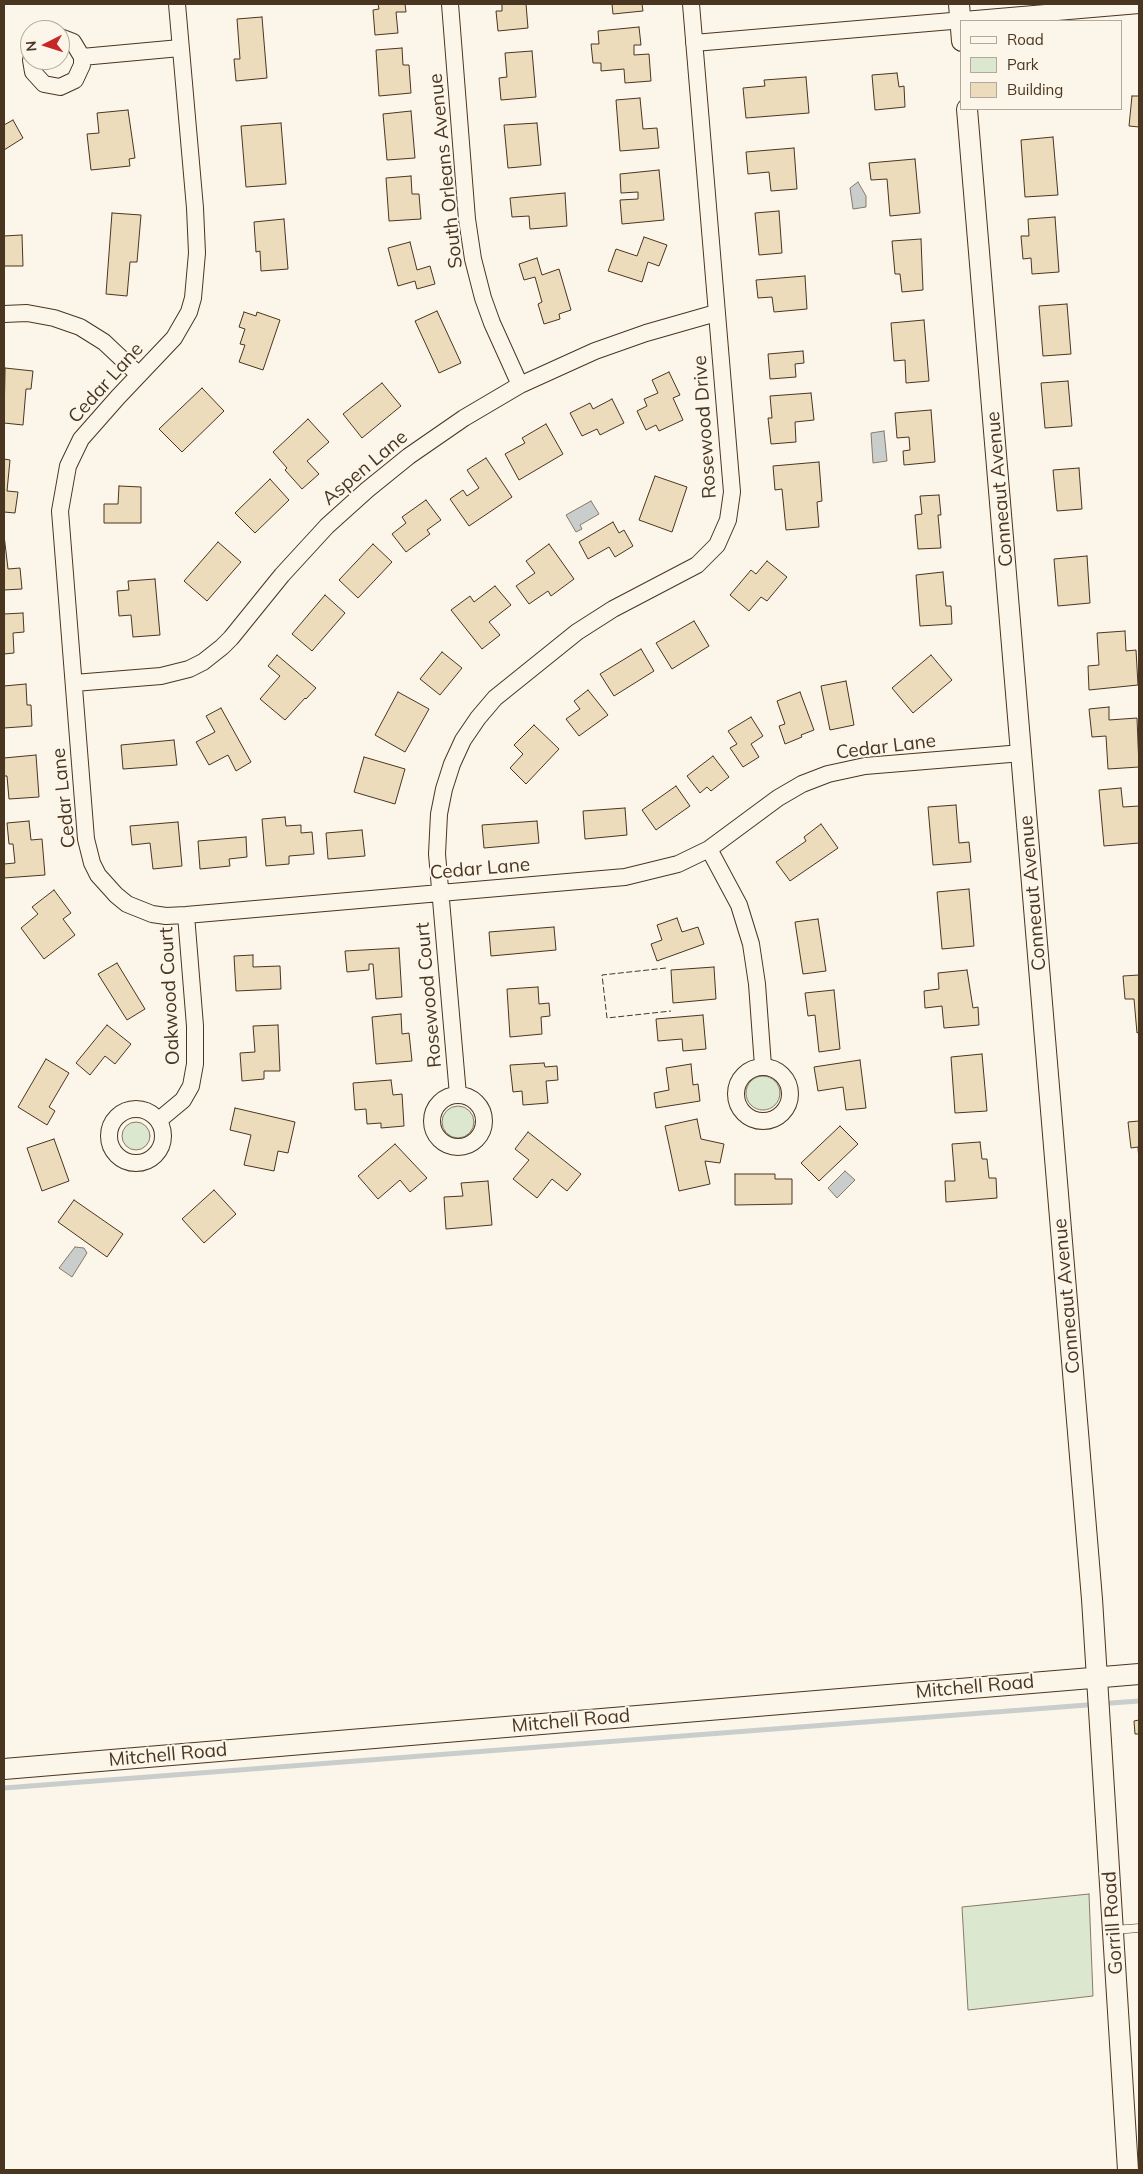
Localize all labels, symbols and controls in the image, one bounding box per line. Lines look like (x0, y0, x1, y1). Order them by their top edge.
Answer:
north arrow (20, 20, 70, 70)
legend (960, 20, 1123, 110)
text: Road (1007, 30, 1044, 49)
text: N (22, 40, 40, 52)
text: Park (1007, 55, 1039, 74)
street label: South Orleans Avenue (424, 72, 468, 270)
text: Building (1007, 80, 1063, 99)
street label: Cedar Lane (64, 338, 148, 428)
street label: Rosewood Drive (689, 355, 721, 499)
street label: Conneaut Avenue (982, 410, 1018, 568)
street label: Aspen Lane (318, 426, 412, 510)
street label: Cedar Lane (835, 730, 937, 764)
street label: Cedar Lane (47, 747, 81, 849)
street label: Conneaut Avenue (1015, 814, 1051, 972)
street label: Cedar Lane (429, 853, 531, 885)
street label: Rosewood Court (411, 921, 447, 1069)
street label: Oakwood Court (155, 926, 185, 1066)
street label: Conneaut Avenue (1049, 1217, 1085, 1375)
street label: Mitchell Road (915, 1670, 1035, 1704)
street label: Mitchell Road (511, 1704, 631, 1738)
street label: Mitchell Road (108, 1738, 228, 1772)
street label: Gorrill Road (1098, 1871, 1128, 1975)

